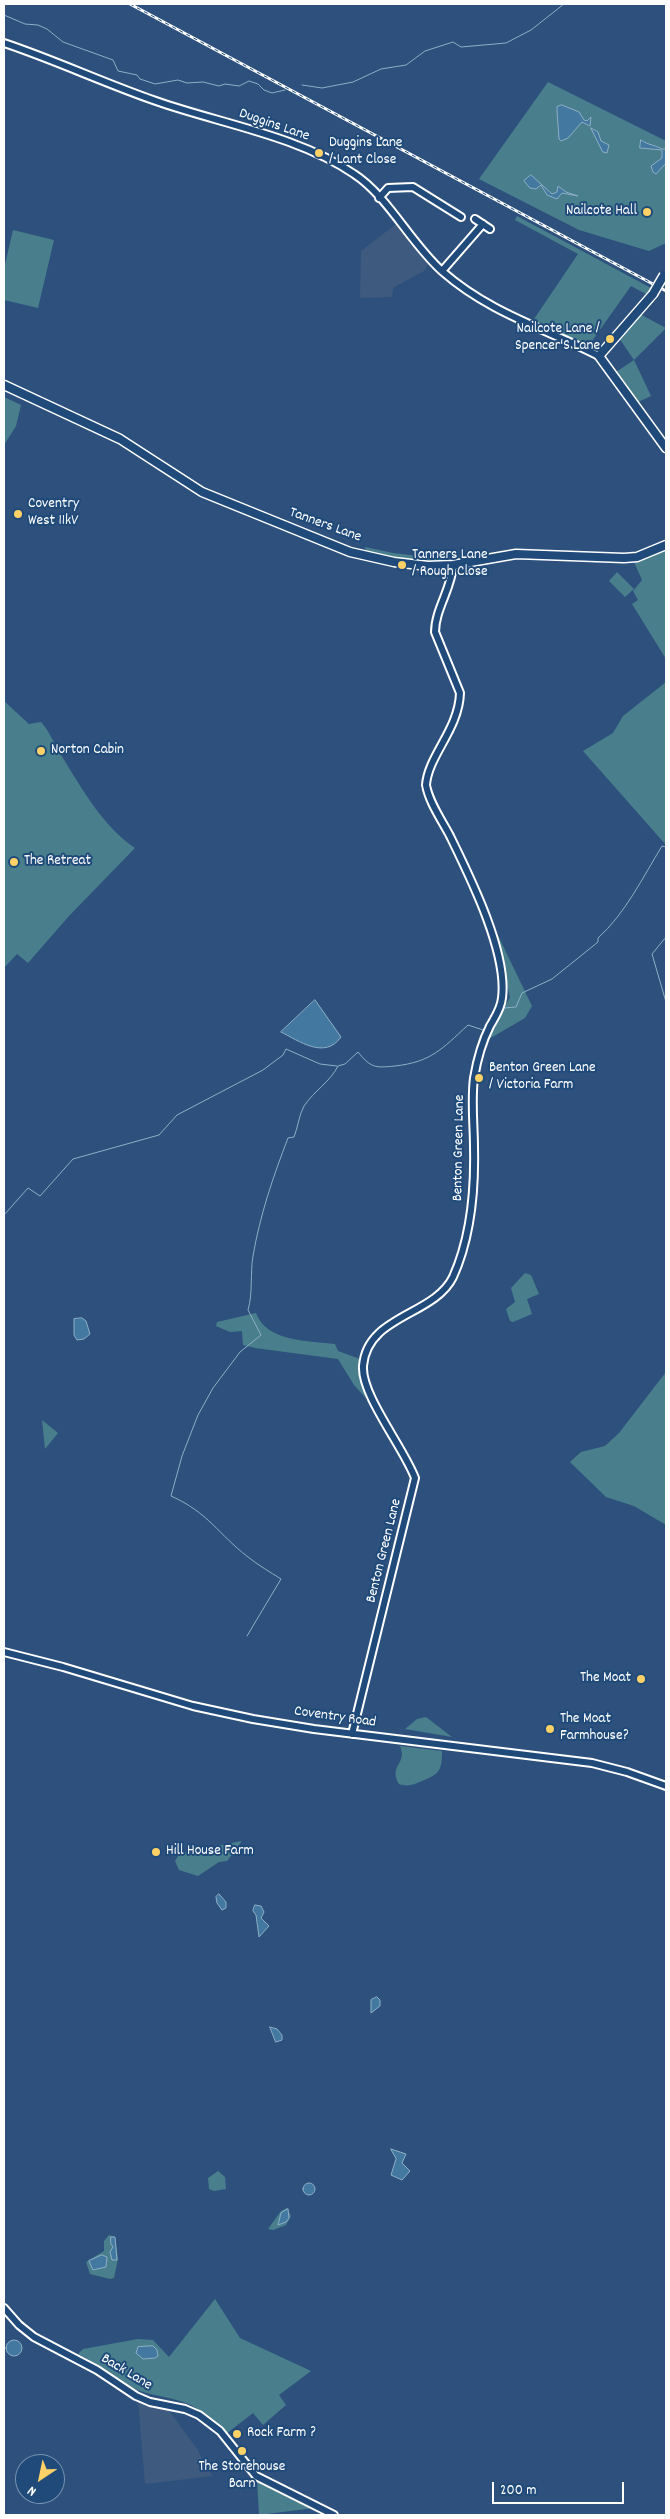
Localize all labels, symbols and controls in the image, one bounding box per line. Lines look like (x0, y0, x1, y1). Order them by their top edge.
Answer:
street label: Duggins Lane (236, 106, 312, 146)
place label: Duggins Lane / Lant Close (329, 135, 402, 170)
marker: Duggins Lane / Lant Close (313, 147, 325, 159)
place label: Nailcote Hall (566, 203, 637, 221)
marker: Nailcote Hall (641, 206, 653, 218)
place label: Nailcote Lane / Spencer'S Lane (515, 321, 600, 356)
marker: Nailcote Lane / Spencer'S Lane (604, 333, 616, 345)
place label: Coventry West 11kV (28, 496, 79, 531)
street label: Tanners Lane (286, 505, 364, 547)
marker: Coventry West 11kV (12, 508, 24, 520)
place label: Tanners Lane / Rough Close (412, 547, 488, 582)
marker: Tanners Lane / Rough Close (396, 559, 408, 571)
place label: Norton Cabin (51, 742, 124, 760)
marker: Norton Cabin (35, 745, 47, 757)
place label: The Retreat (24, 853, 91, 871)
marker: The Retreat (8, 856, 20, 868)
place label: Benton Green Lane / Victoria Farm (489, 1060, 596, 1095)
marker: Benton Green Lane / Victoria Farm (473, 1072, 485, 1084)
street label: Benton Green Lane (450, 1095, 470, 1201)
street label: Benton Green Lane (363, 1497, 407, 1605)
place label: The Moat (580, 1670, 631, 1688)
marker: The Moat (635, 1673, 647, 1685)
street label: Coventry Road (293, 1703, 377, 1733)
place label: The Moat Farmhouse? (560, 1711, 629, 1746)
marker: The Moat Farmhouse? (544, 1723, 556, 1735)
place label: Hill House Farm (166, 1843, 254, 1861)
marker: Hill House Farm (150, 1846, 162, 1858)
street label: Back Lane (97, 2351, 155, 2395)
place label: Rock Farm ? (247, 2425, 316, 2443)
marker: Rock Farm ? (231, 2428, 243, 2440)
marker: The Storehouse Barn (236, 2445, 248, 2457)
north arrow (15, 2454, 65, 2504)
place label: The Storehouse Barn (199, 2459, 285, 2494)
scale bar (495, 2472, 628, 2504)
text: N (24, 2480, 41, 2501)
text: 200 m (500, 2480, 537, 2502)

